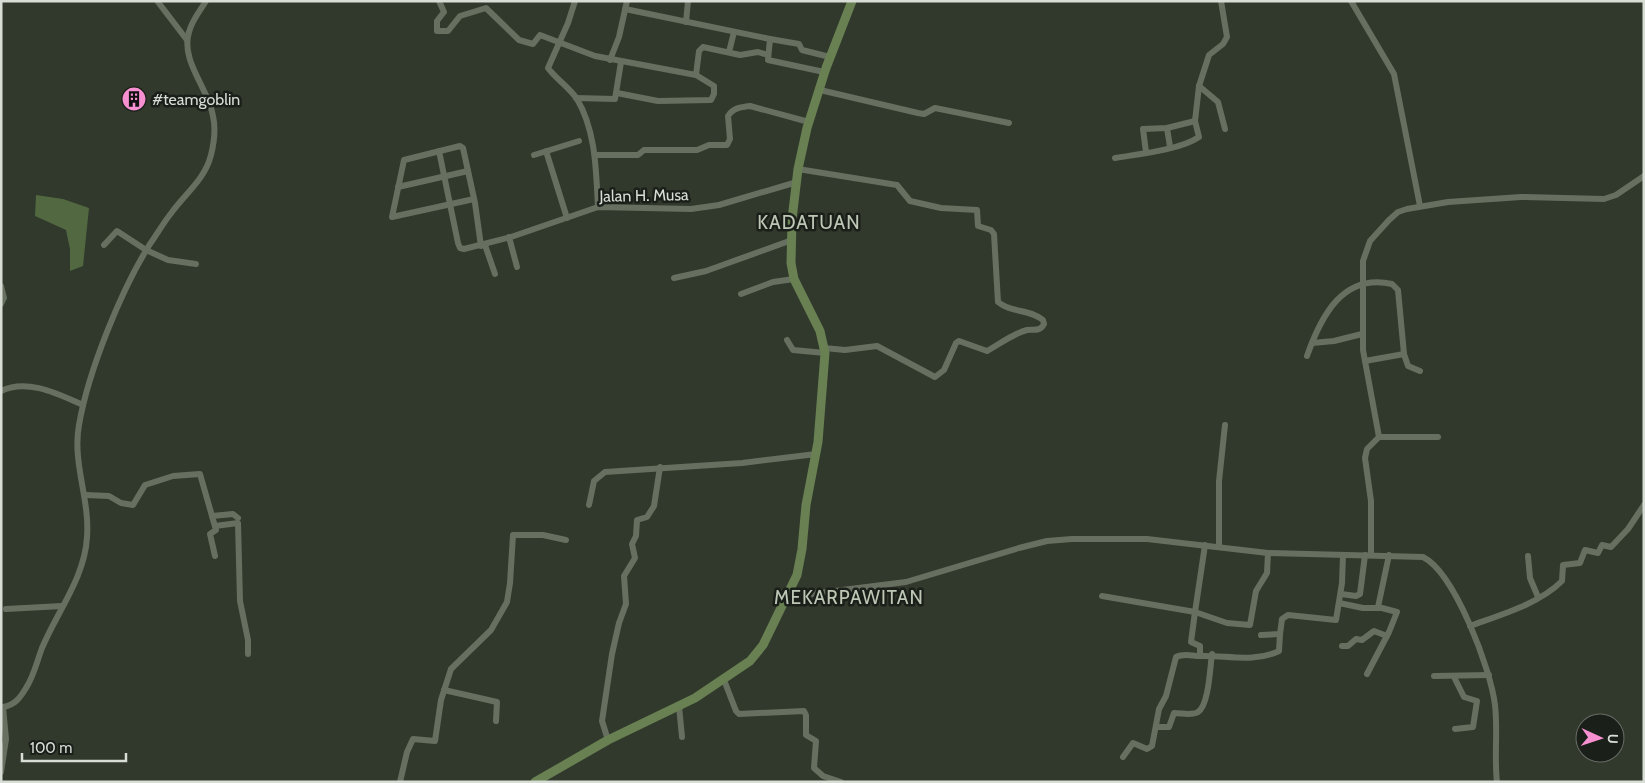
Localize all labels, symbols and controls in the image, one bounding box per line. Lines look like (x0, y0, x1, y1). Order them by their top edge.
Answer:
building icon: #teamgoblin (121, 86, 147, 112)
place label: #teamgoblin (152, 90, 240, 109)
street label: Jalan H. Musa (598, 185, 689, 206)
district label: KADATUAN (757, 211, 861, 234)
district label: MEKARPAWITAN (774, 586, 924, 609)
north arrow (1575, 713, 1625, 763)
scale bar (22, 730, 126, 762)
text: U (1604, 733, 1622, 744)
text: 100 m (30, 739, 72, 757)

